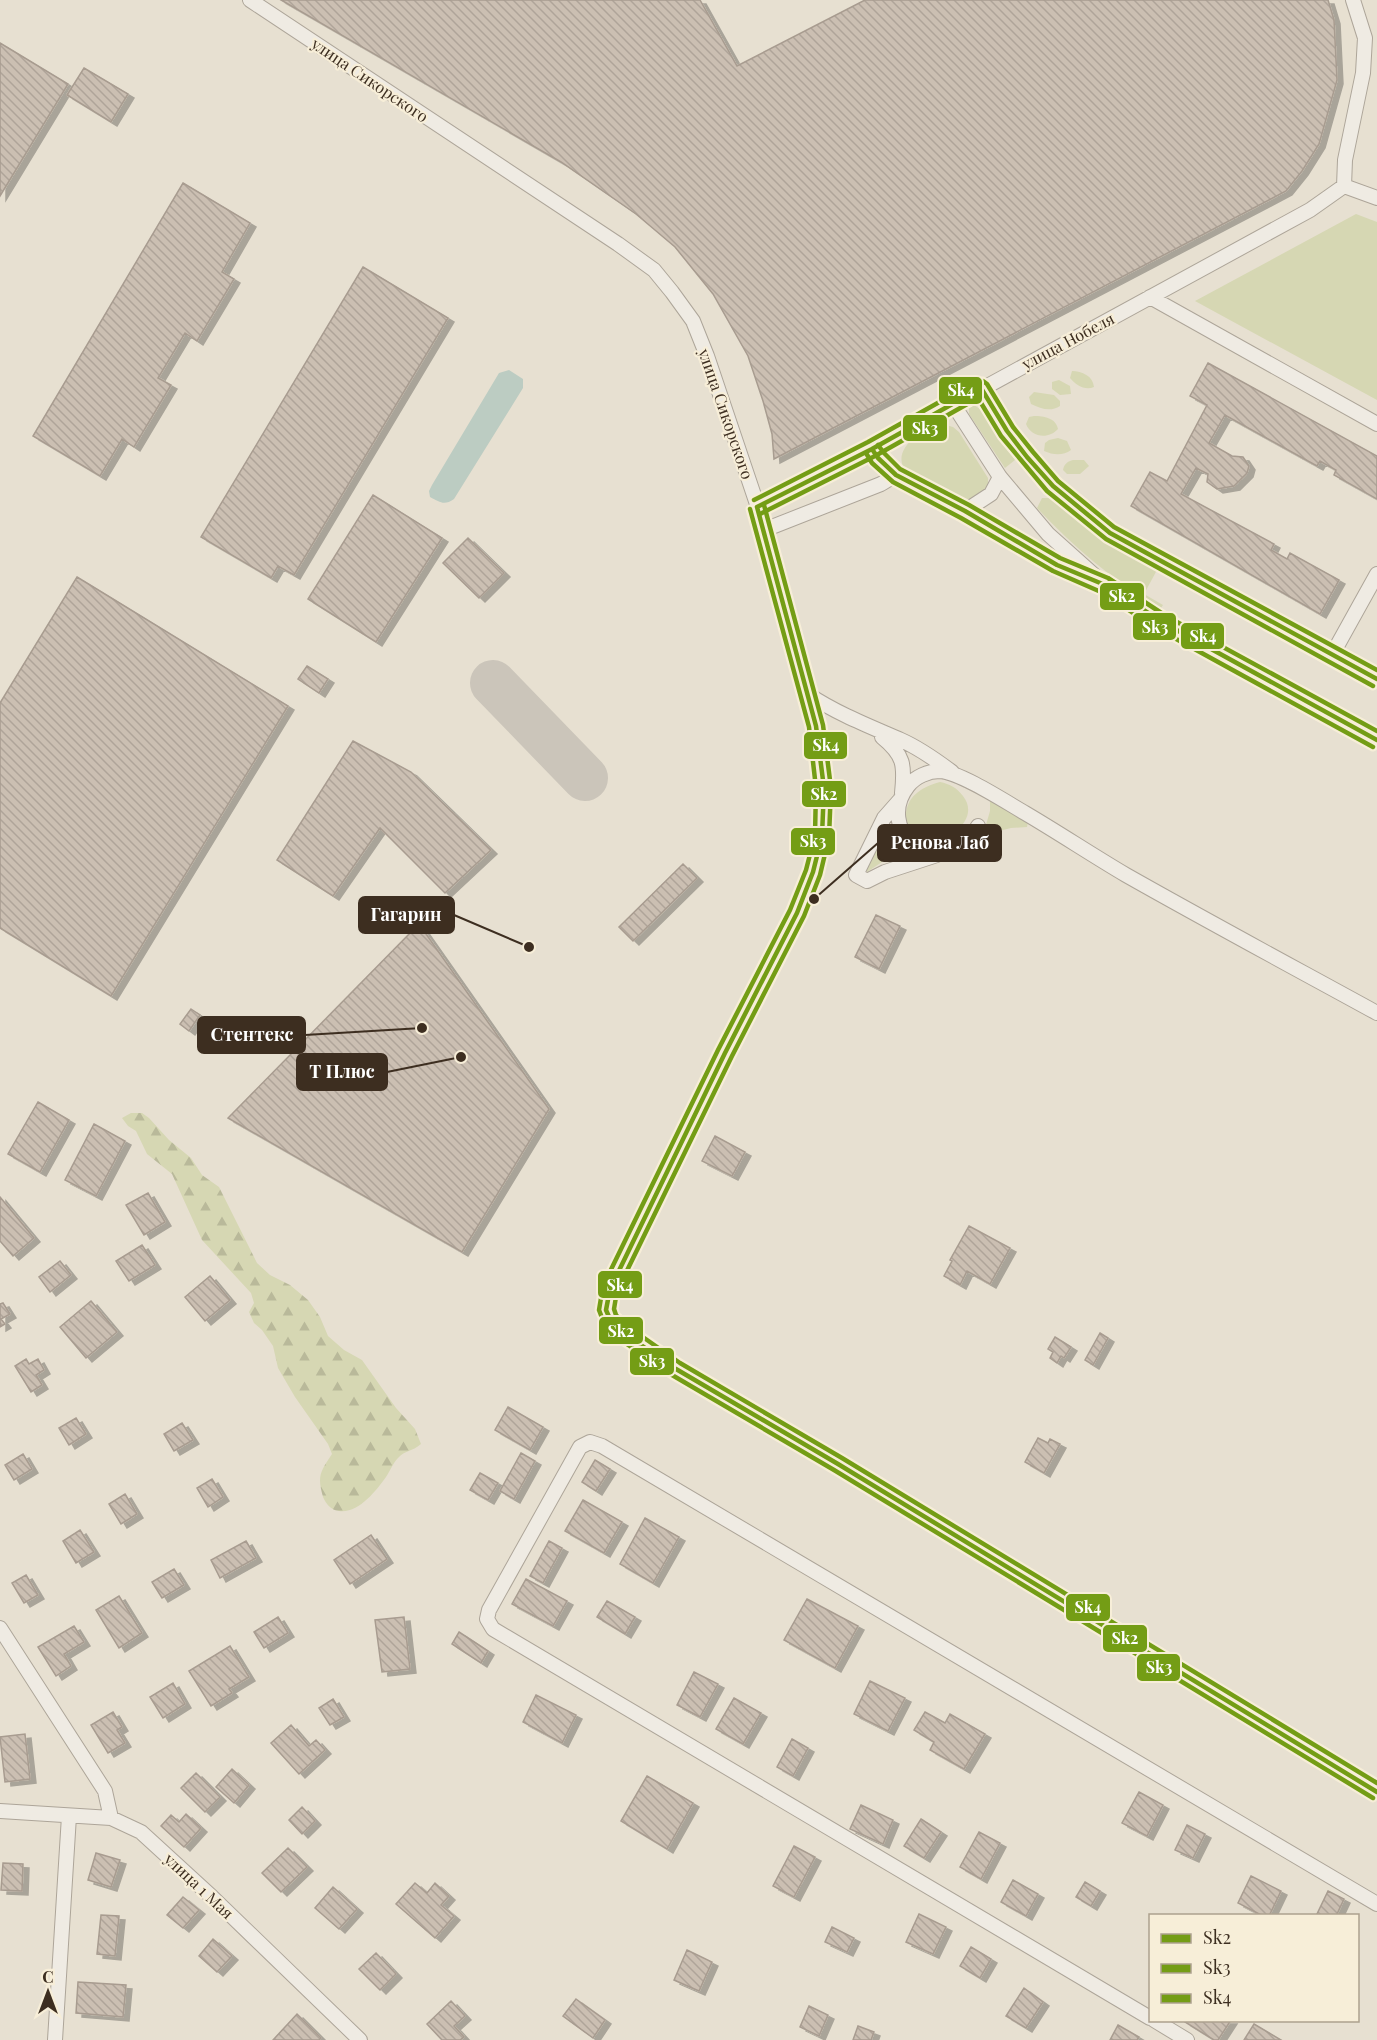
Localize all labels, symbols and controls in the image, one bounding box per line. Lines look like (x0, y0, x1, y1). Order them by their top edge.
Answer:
street label: улица Сикорского (307, 32, 433, 127)
street label: улица Нобеля (1017, 307, 1118, 374)
street label: улица Сикорского (694, 345, 759, 482)
line badge: Sk4 (938, 376, 983, 405)
text: Sk4 (947, 379, 975, 400)
line badge: Sk3 (902, 414, 948, 442)
text: Sk3 (912, 417, 938, 438)
line badge: Sk2 (1099, 582, 1145, 611)
text: Sk2 (1109, 585, 1136, 606)
line badge: Sk3 (1132, 612, 1177, 641)
text: Sk3 (1142, 616, 1168, 637)
line badge: Sk4 (1180, 622, 1225, 650)
text: Sk4 (1189, 625, 1217, 646)
line badge: Sk4 (803, 731, 848, 760)
text: Sk4 (812, 734, 840, 755)
line badge: Sk2 (801, 780, 847, 808)
text: Sk2 (811, 783, 838, 804)
callout: Ренова Лаб (878, 825, 1001, 861)
line badge: Sk3 (790, 827, 836, 856)
text: Sk3 (800, 830, 826, 851)
text: Ренова Лаб (891, 830, 989, 854)
callout: Гагарин (359, 897, 454, 933)
text: Гагарин (370, 902, 442, 926)
callout: Стентекс (198, 1017, 305, 1053)
text: Стентекс (210, 1022, 294, 1046)
callout: Т Плюс (297, 1054, 387, 1090)
text: Т Плюс (309, 1059, 375, 1083)
line badge: Sk4 (597, 1270, 643, 1299)
text: Sk4 (606, 1274, 634, 1295)
line badge: Sk2 (598, 1316, 644, 1345)
text: Sk2 (608, 1320, 635, 1341)
line badge: Sk3 (629, 1347, 675, 1376)
text: Sk3 (639, 1350, 665, 1371)
line badge: Sk4 (1065, 1593, 1111, 1622)
text: Sk4 (1074, 1596, 1102, 1617)
line badge: Sk2 (1102, 1624, 1148, 1653)
text: Sk2 (1112, 1627, 1139, 1648)
line badge: Sk3 (1136, 1653, 1181, 1682)
text: Sk3 (1146, 1656, 1172, 1677)
street label: улица 1 Мая (159, 1847, 239, 1923)
legend (1149, 1914, 1359, 2022)
text: Sk2 (1203, 1925, 1231, 1949)
text: Sk3 (1203, 1955, 1231, 1979)
north arrow (18, 1962, 78, 2022)
text: С (42, 1966, 54, 1987)
text: Sk4 (1203, 1985, 1232, 2009)

